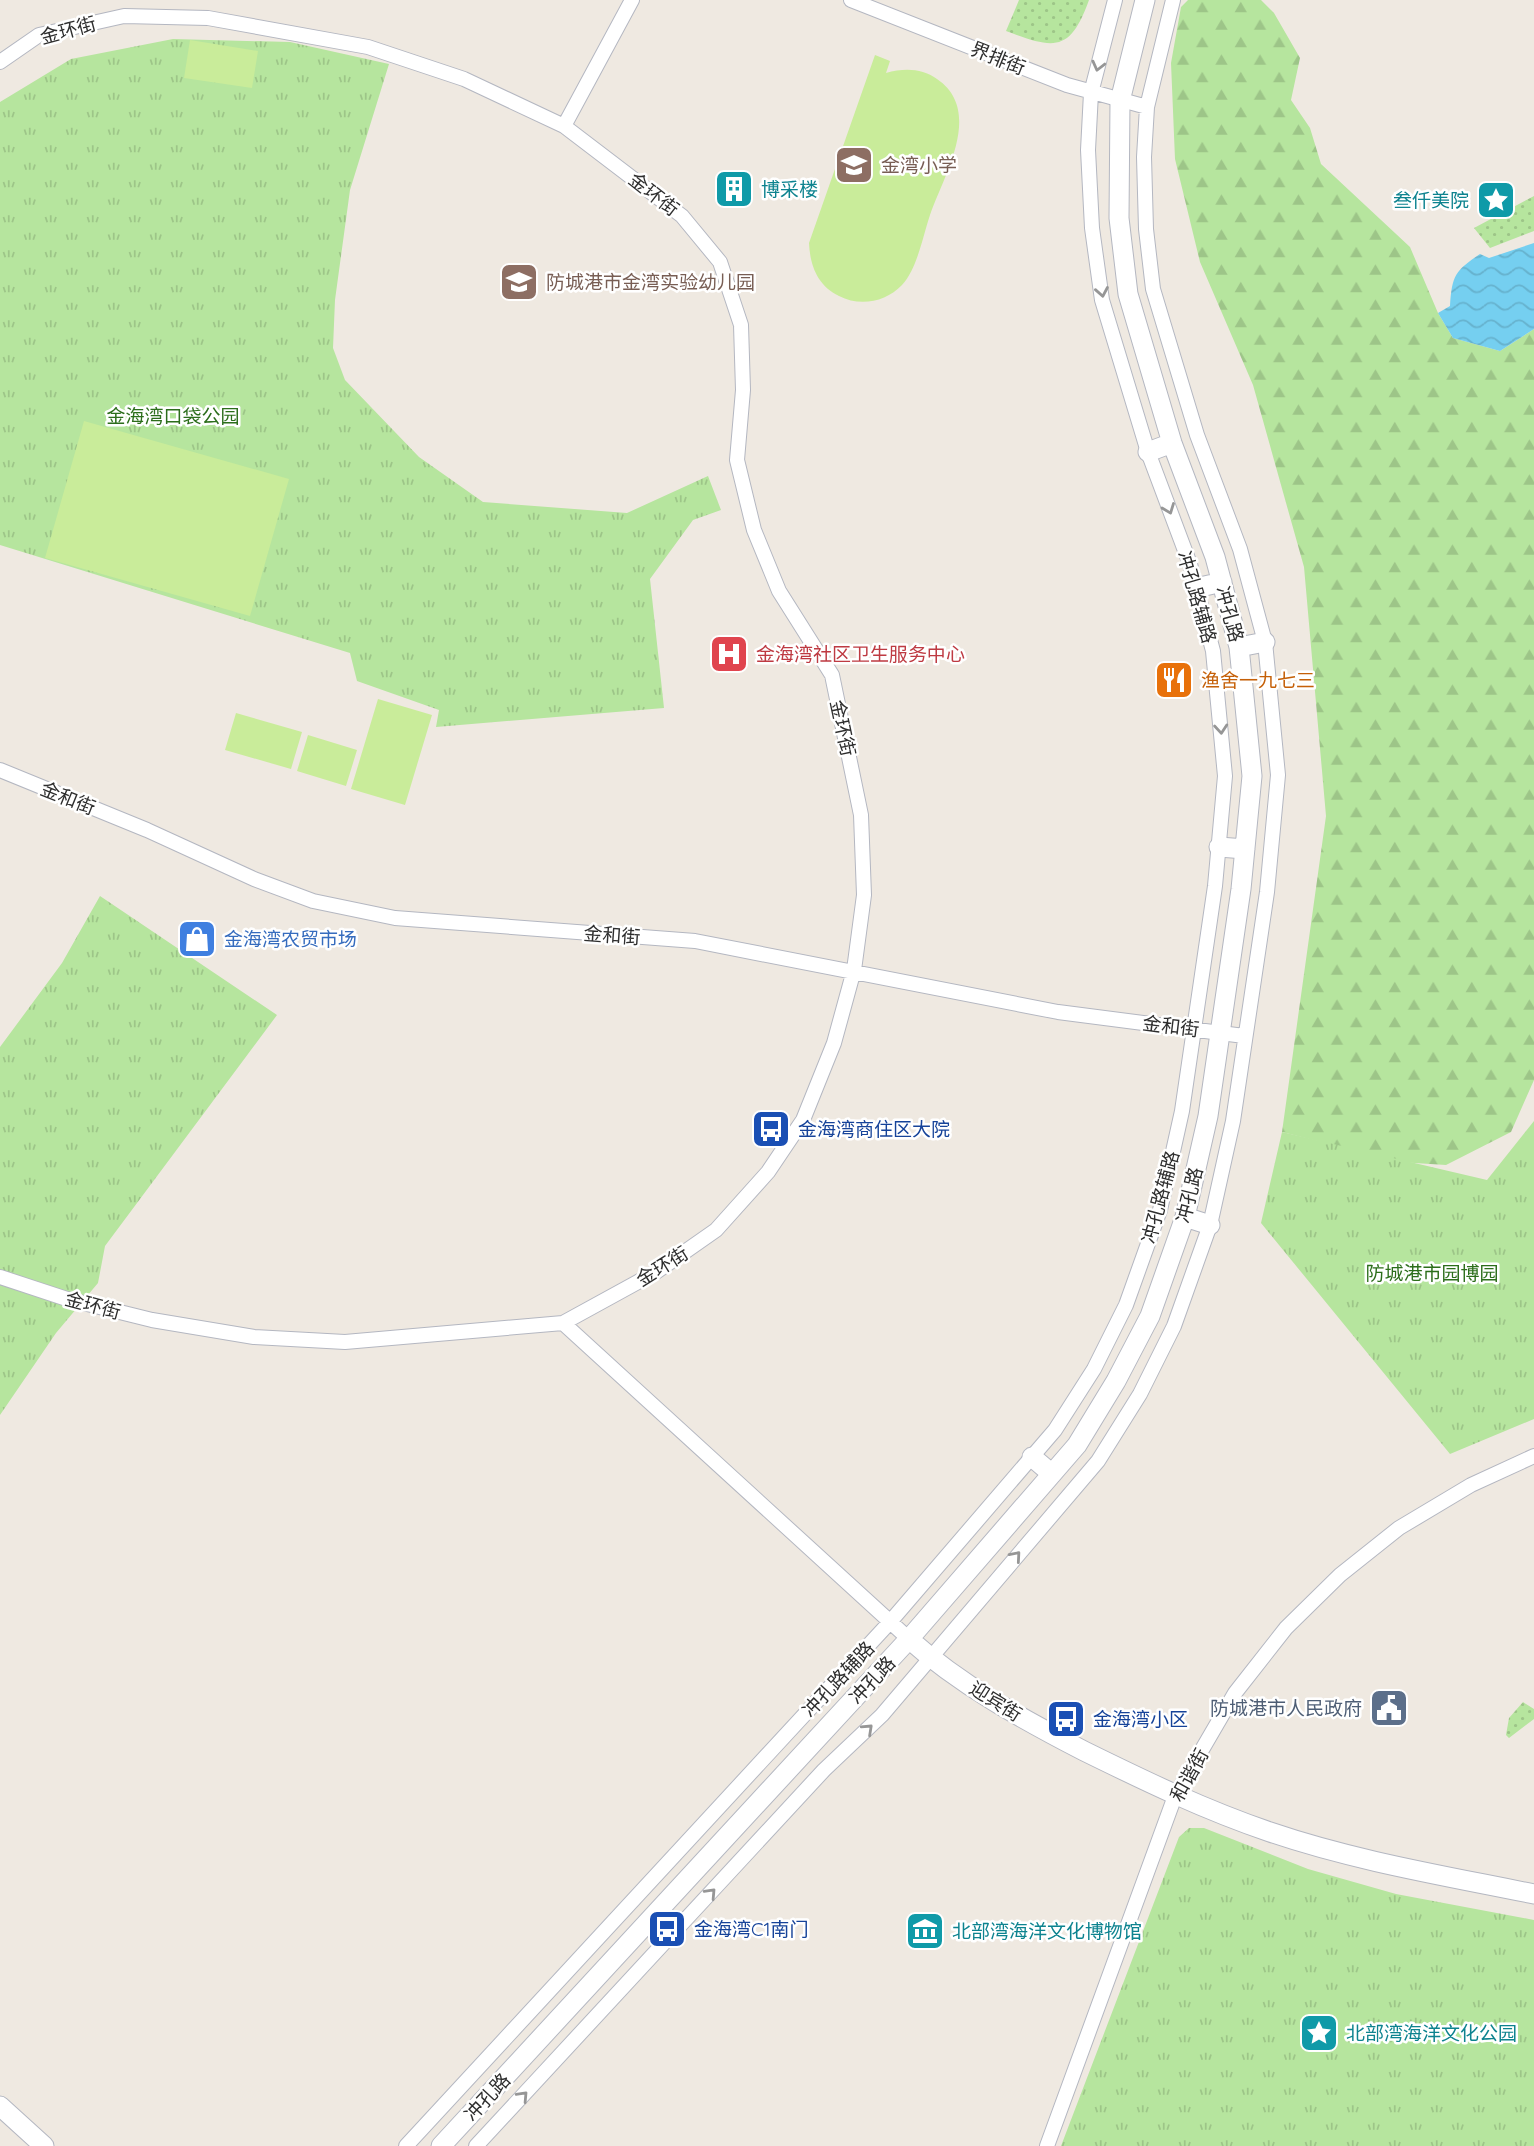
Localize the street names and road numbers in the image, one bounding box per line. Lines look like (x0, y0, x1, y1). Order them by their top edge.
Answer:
street label: 金环街 (37, 11, 99, 49)
street label: 界排街 (967, 36, 1029, 80)
street label: 金环街 (624, 167, 684, 221)
street label: 冲孔路辅路 (1172, 548, 1222, 646)
street label: 冲孔路 (1211, 583, 1249, 645)
street label: 金环街 (825, 698, 861, 758)
street label: 金和街 (37, 776, 99, 820)
street label: 金和街 (583, 921, 641, 949)
street label: 金和街 (1141, 1011, 1201, 1041)
street label: 冲孔路辅路 (1136, 1148, 1184, 1246)
street label: 冲孔路 (1170, 1164, 1208, 1226)
street label: 金环街 (631, 1241, 693, 1291)
street label: 金环街 (62, 1286, 124, 1324)
street label: 冲孔路辅路 (797, 1636, 879, 1722)
street label: 冲孔路 (844, 1651, 900, 1709)
street label: 迎宾街 (965, 1676, 1027, 1726)
street label: 和谐街 (1165, 1744, 1213, 1806)
street label: 冲孔路 (459, 2068, 515, 2126)

